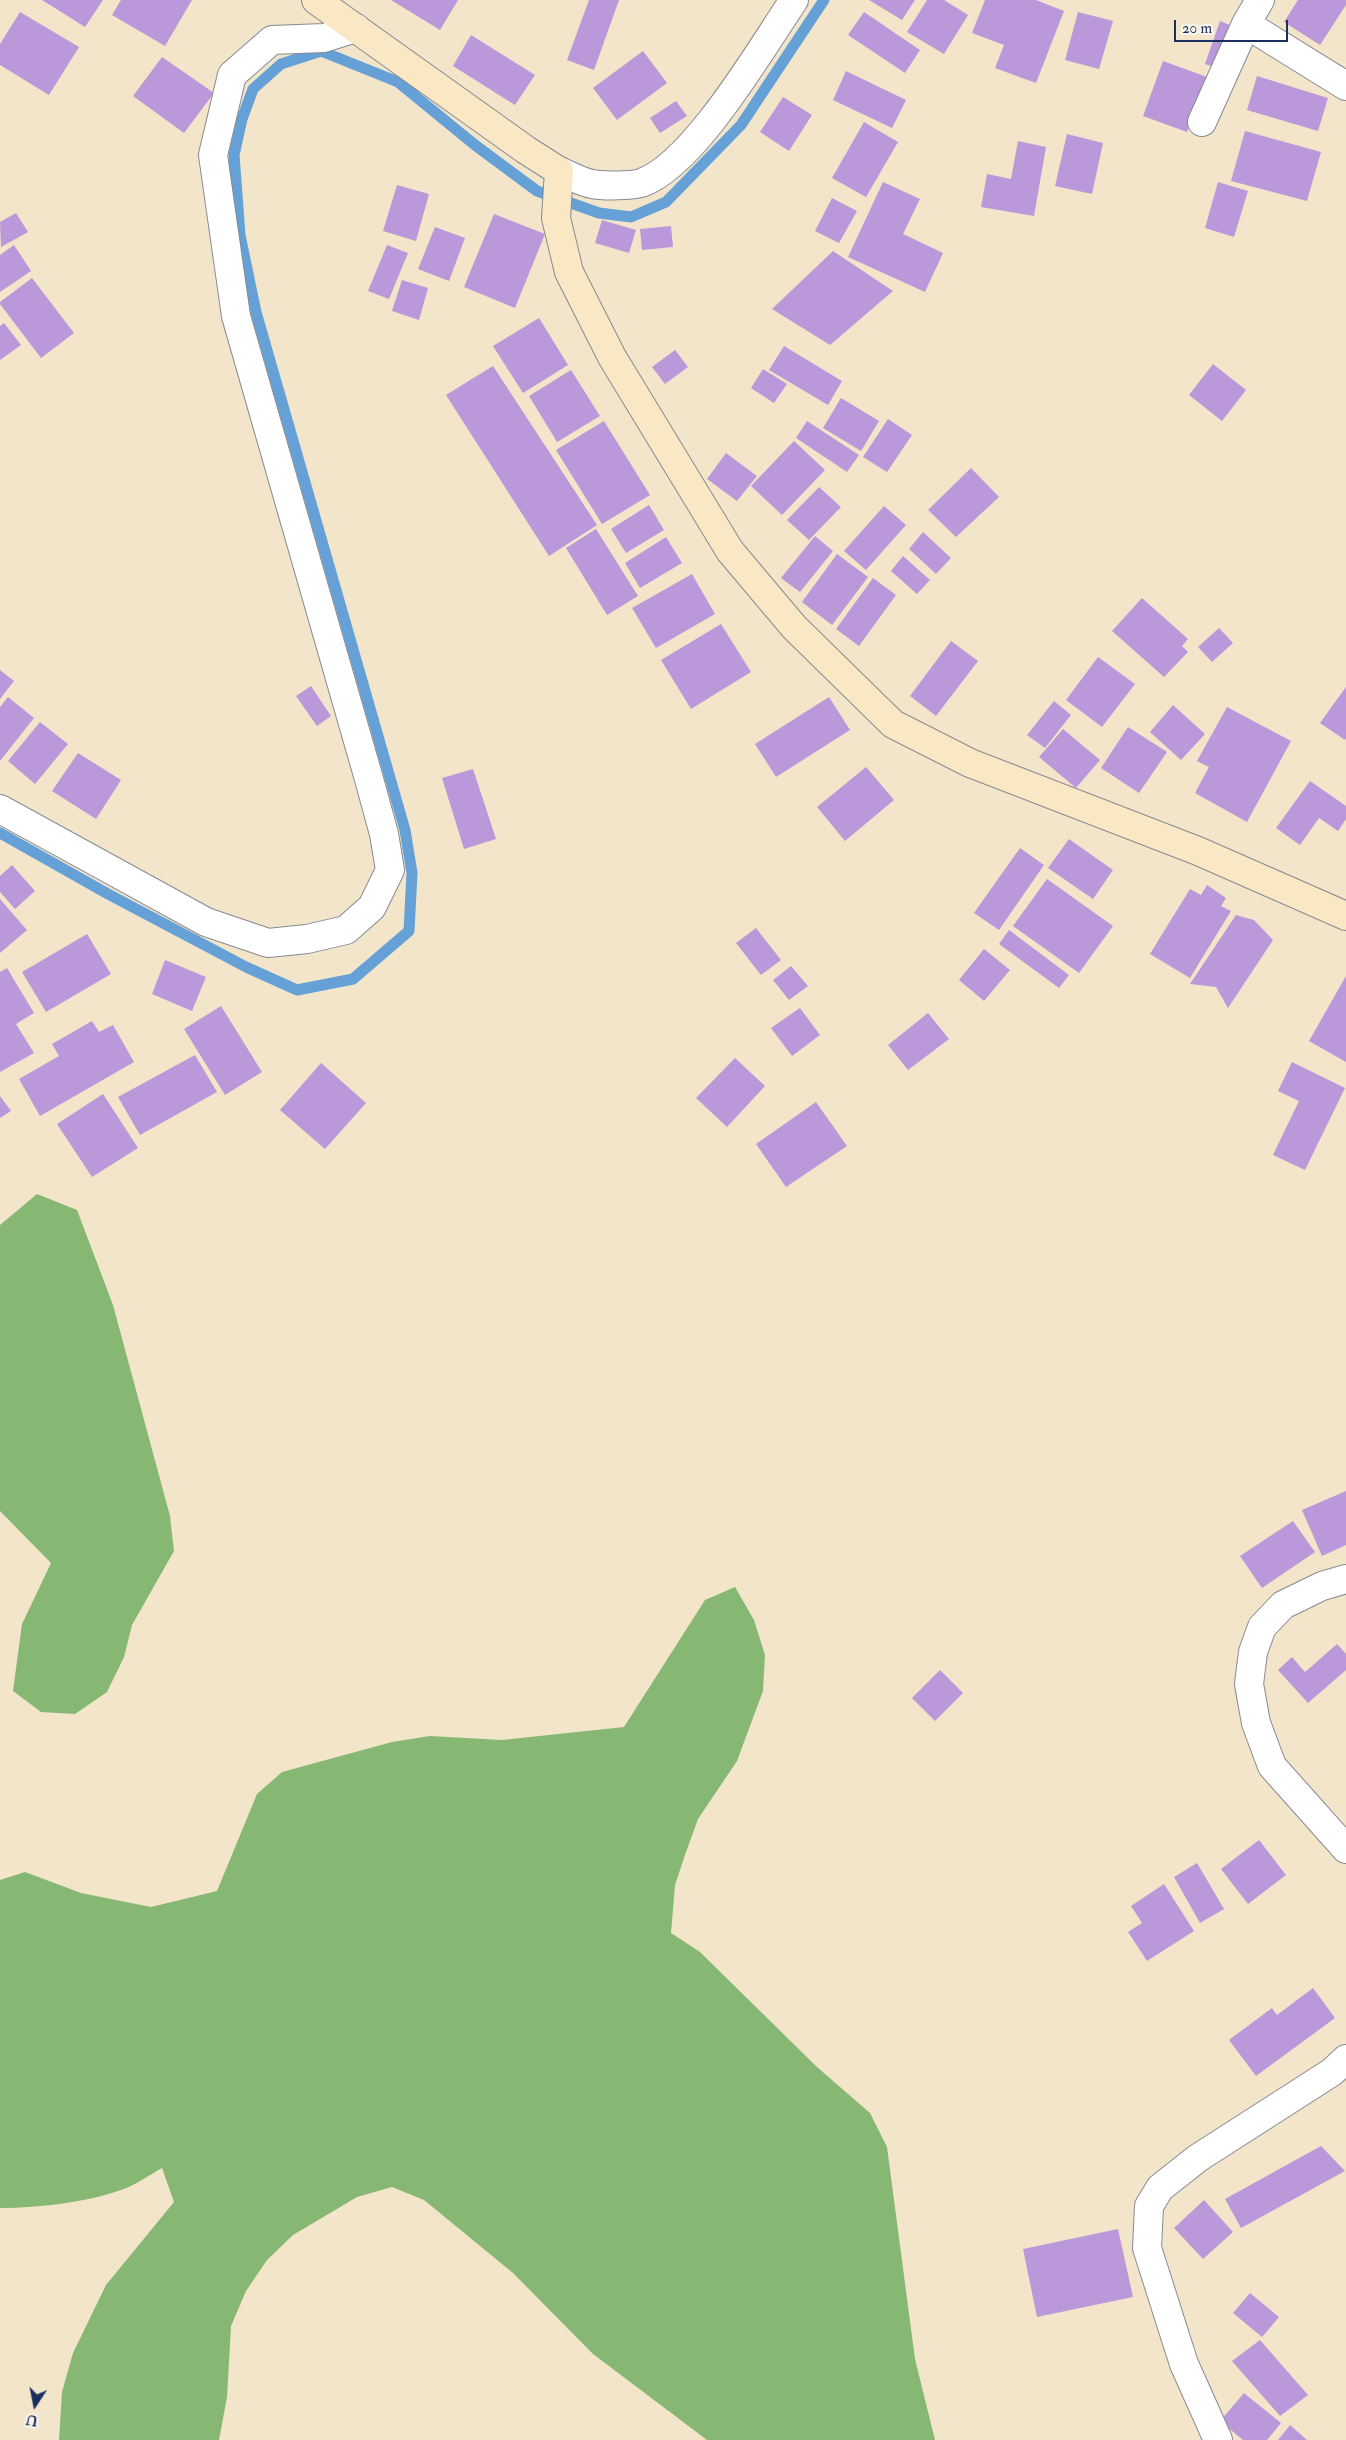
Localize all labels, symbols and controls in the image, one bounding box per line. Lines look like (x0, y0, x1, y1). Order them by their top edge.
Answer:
scale bar (1176, 10, 1290, 42)
text: 20 m (1182, 19, 1212, 38)
north arrow (10, 2380, 60, 2430)
text: U (25, 2411, 39, 2430)

